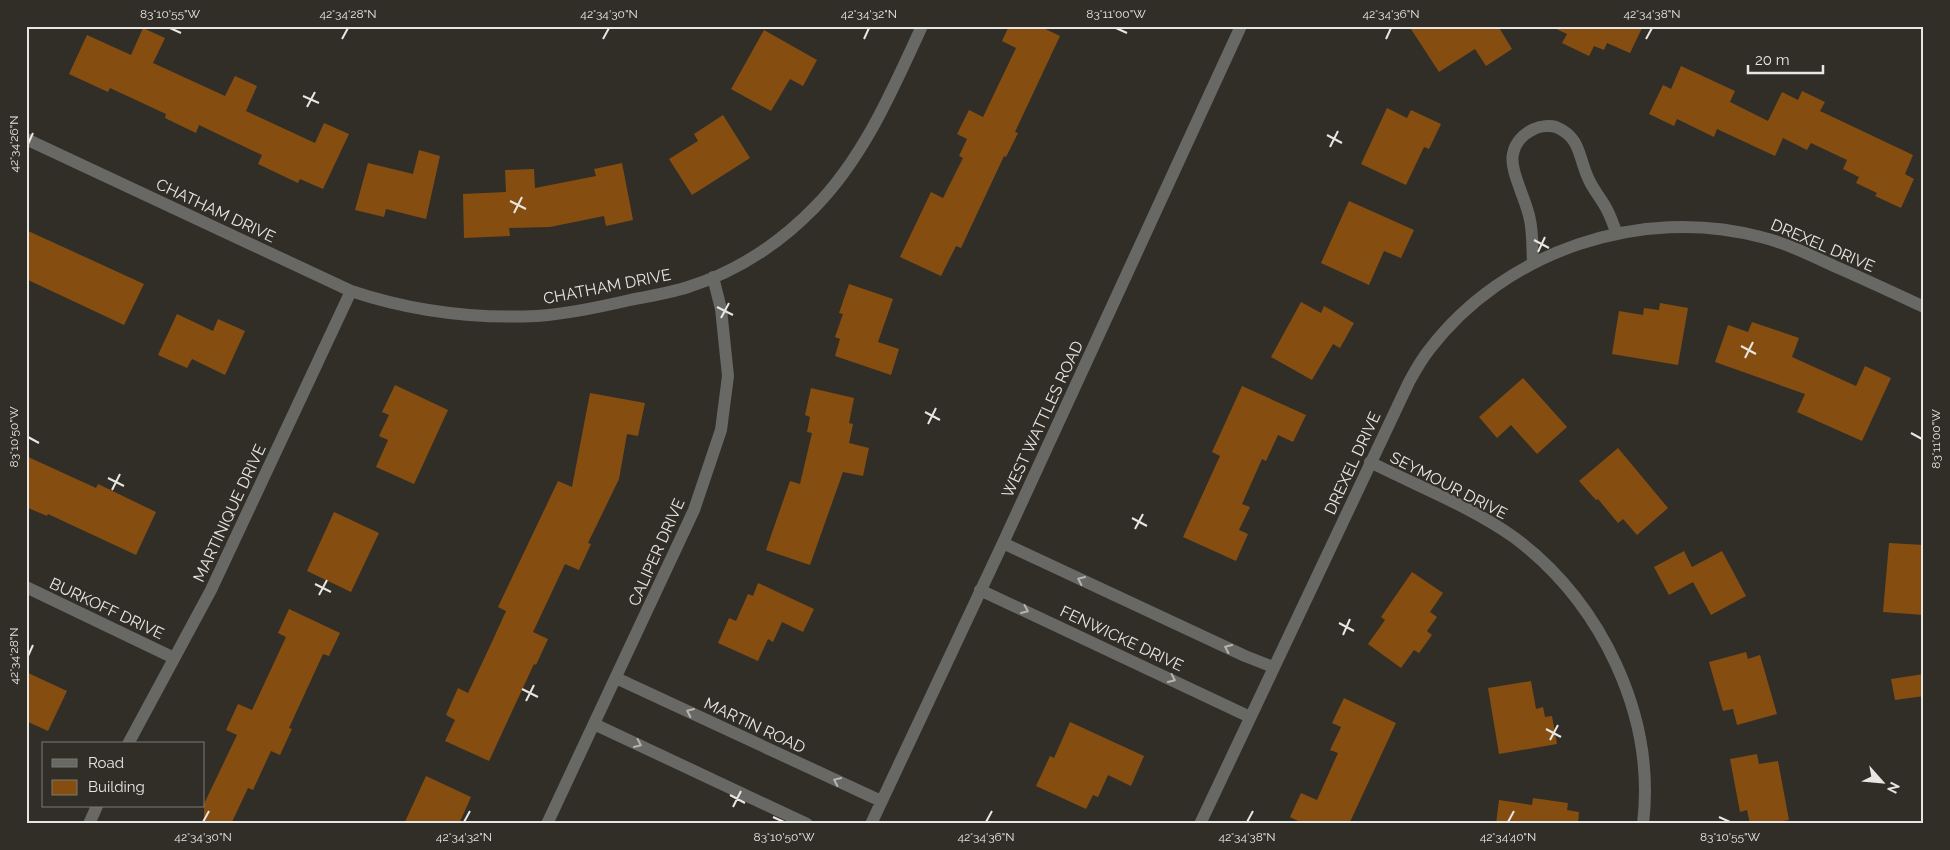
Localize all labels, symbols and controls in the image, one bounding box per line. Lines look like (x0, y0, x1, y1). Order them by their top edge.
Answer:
text: 83°10'55"W (140, 7, 201, 21)
text: 42°34'28"N (319, 7, 377, 21)
text: 42°34'30"N (580, 7, 638, 21)
text: 42°34'32"N (841, 7, 897, 21)
text: 83°11'00"W (1086, 7, 1146, 21)
text: 42°34'36"N (1362, 7, 1420, 21)
text: 42°34'38"N (1623, 7, 1681, 21)
scale bar (1748, 42, 1822, 74)
text: 20 m (1755, 51, 1790, 69)
text: 42°34'26"N (7, 115, 21, 173)
street label: CHATHAM DRIVE (153, 174, 279, 247)
street label: DREXEL DRIVE (1768, 215, 1878, 276)
street label: CHATHAM DRIVE (542, 265, 673, 308)
street label: WEST WATTLES ROAD (998, 338, 1087, 501)
text: 83°10'50"W (7, 406, 21, 467)
street label: DREXEL DRIVE (1320, 409, 1385, 517)
text: 83°11'00"W (1929, 409, 1943, 469)
street label: MARTINIQUE DRIVE (189, 441, 270, 585)
street label: SEYMOUR DRIVE (1387, 448, 1511, 523)
street label: CALIPER DRIVE (624, 495, 689, 609)
street label: BURKOFF DRIVE (47, 574, 167, 643)
one-way arrow (1077, 576, 1086, 586)
street label: FENWICKE DRIVE (1057, 602, 1187, 675)
one-way arrow (1020, 604, 1029, 615)
text: 42°34'28"N (7, 627, 21, 685)
one-way arrow (1225, 645, 1234, 655)
one-way arrow (1167, 673, 1176, 684)
street label: MARTIN ROAD (701, 694, 808, 757)
one-way arrow (686, 708, 695, 718)
one-way arrow (633, 738, 642, 749)
legend (42, 742, 205, 808)
text: Road (88, 754, 124, 772)
north arrow (1858, 758, 1908, 808)
one-way arrow (833, 776, 842, 787)
text: Building (88, 778, 145, 796)
text: N (1884, 780, 1903, 796)
text: 42°34'30"N (174, 830, 232, 844)
text: 42°34'32"N (436, 830, 492, 844)
text: 83°10'50"W (754, 830, 815, 844)
text: 42°34'36"N (957, 830, 1015, 844)
text: 42°34'38"N (1218, 830, 1276, 844)
text: 42°34'40"N (1480, 830, 1536, 844)
text: 83°10'55"W (1700, 830, 1761, 844)

